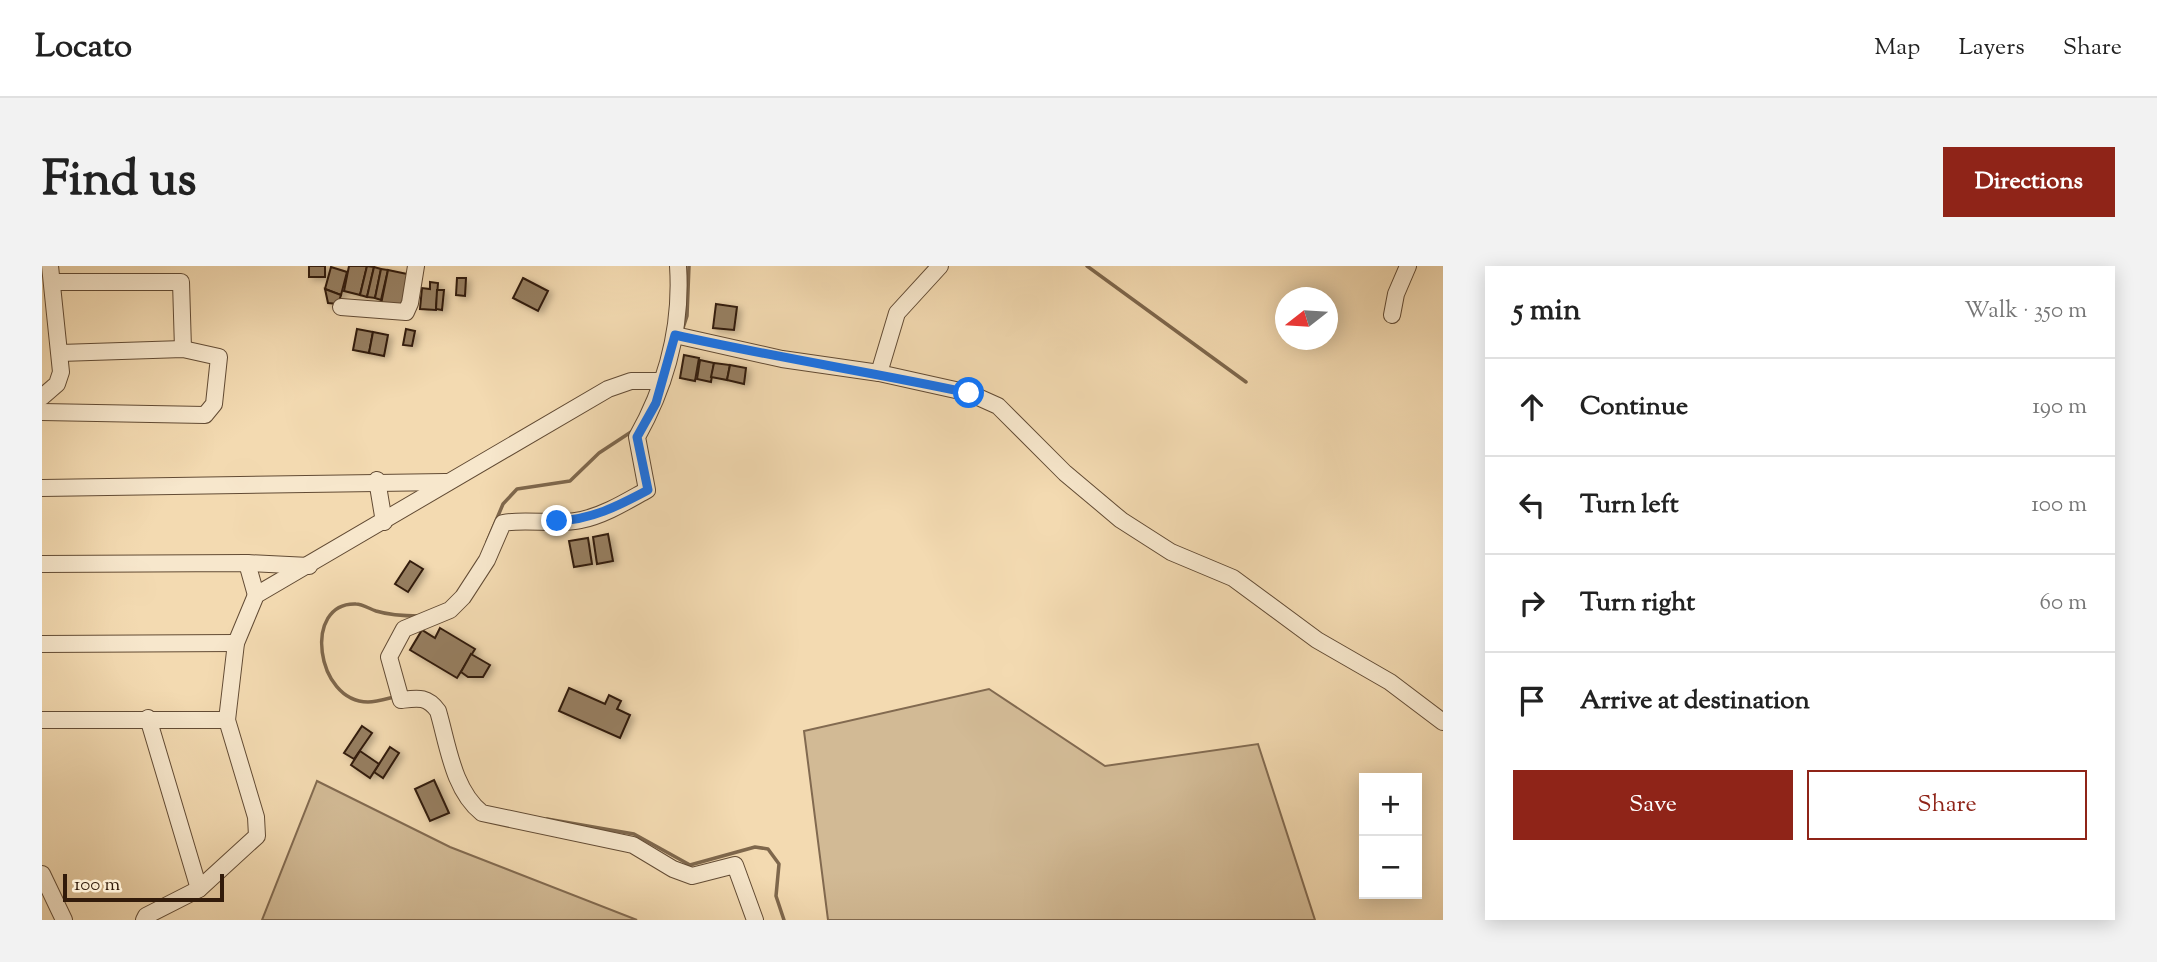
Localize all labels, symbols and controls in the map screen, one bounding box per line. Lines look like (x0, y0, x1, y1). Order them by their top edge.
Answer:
text: Locato (35, 24, 132, 72)
text: Map (1874, 31, 1920, 65)
text: Layers (1958, 31, 2025, 65)
text: Share (2063, 31, 2122, 65)
text: Find us (42, 147, 196, 217)
button: Directions (1943, 147, 2115, 217)
north arrow (1275, 287, 1338, 350)
text: 5 min (1513, 290, 1581, 333)
text: Walk · 350 m (1964, 295, 2087, 328)
route start (953, 377, 984, 408)
icon: ahead (1513, 388, 1551, 426)
text: Continue (1580, 389, 1688, 426)
text: 190 m (2032, 391, 2087, 424)
icon: left (1513, 486, 1551, 524)
text: Turn left (1580, 487, 1679, 524)
text: 100 m (2031, 489, 2087, 522)
route end (541, 505, 572, 536)
icon: right (1513, 584, 1551, 622)
text: Turn right (1580, 585, 1695, 622)
text: 60 m (2039, 587, 2087, 620)
icon: arrive (1513, 682, 1551, 720)
text: Arrive at destination (1580, 683, 1810, 720)
button: Save (1513, 770, 1793, 840)
button: Share (1807, 770, 2087, 840)
map controls (1359, 773, 1422, 899)
button: + (1359, 773, 1422, 836)
button: − (1359, 836, 1422, 899)
scale bar (63, 871, 224, 903)
text: 100 m (74, 872, 120, 899)

